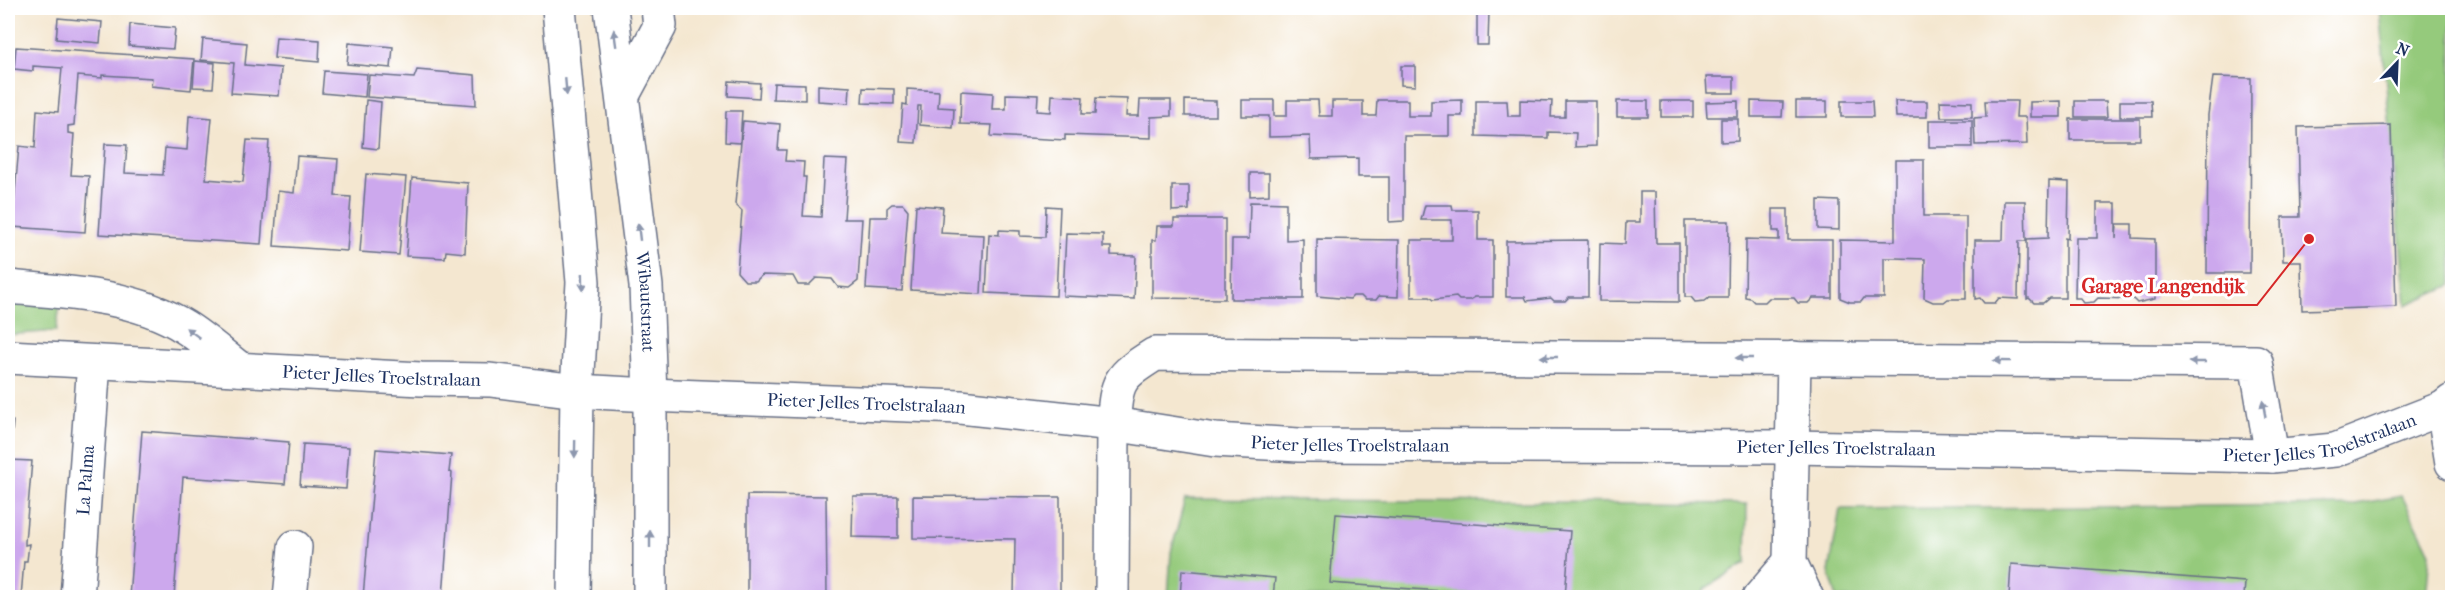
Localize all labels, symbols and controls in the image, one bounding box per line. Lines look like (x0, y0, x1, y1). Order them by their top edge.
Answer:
one-way arrow (611, 29, 620, 48)
north arrow (2367, 33, 2427, 93)
text: N (2393, 39, 2413, 61)
one-way arrow (562, 78, 571, 97)
one-way arrow (635, 222, 644, 241)
street label: Wibautstraat (631, 249, 659, 353)
callout: Garage Langendijk (2070, 267, 2257, 305)
one-way arrow (578, 272, 587, 291)
text: Garage Langendijk (2081, 275, 2245, 298)
one-way arrow (186, 328, 201, 340)
one-way arrow (1540, 352, 1559, 362)
one-way arrow (1735, 353, 1754, 363)
one-way arrow (1993, 356, 2012, 366)
one-way arrow (2188, 357, 2207, 367)
street label: Pieter Jelles Troelstralaan (282, 361, 482, 390)
street label: Pieter Jelles Troelstralaan (767, 389, 968, 418)
one-way arrow (2259, 399, 2268, 418)
street label: Pieter Jelles Troelstralaan (2222, 409, 2420, 467)
street label: Pieter Jelles Troelstralaan (1250, 432, 1450, 456)
street label: Pieter Jelles Troelstralaan (1737, 436, 1936, 460)
one-way arrow (570, 440, 580, 459)
street label: La Palma (72, 444, 99, 516)
one-way arrow (645, 530, 655, 549)

